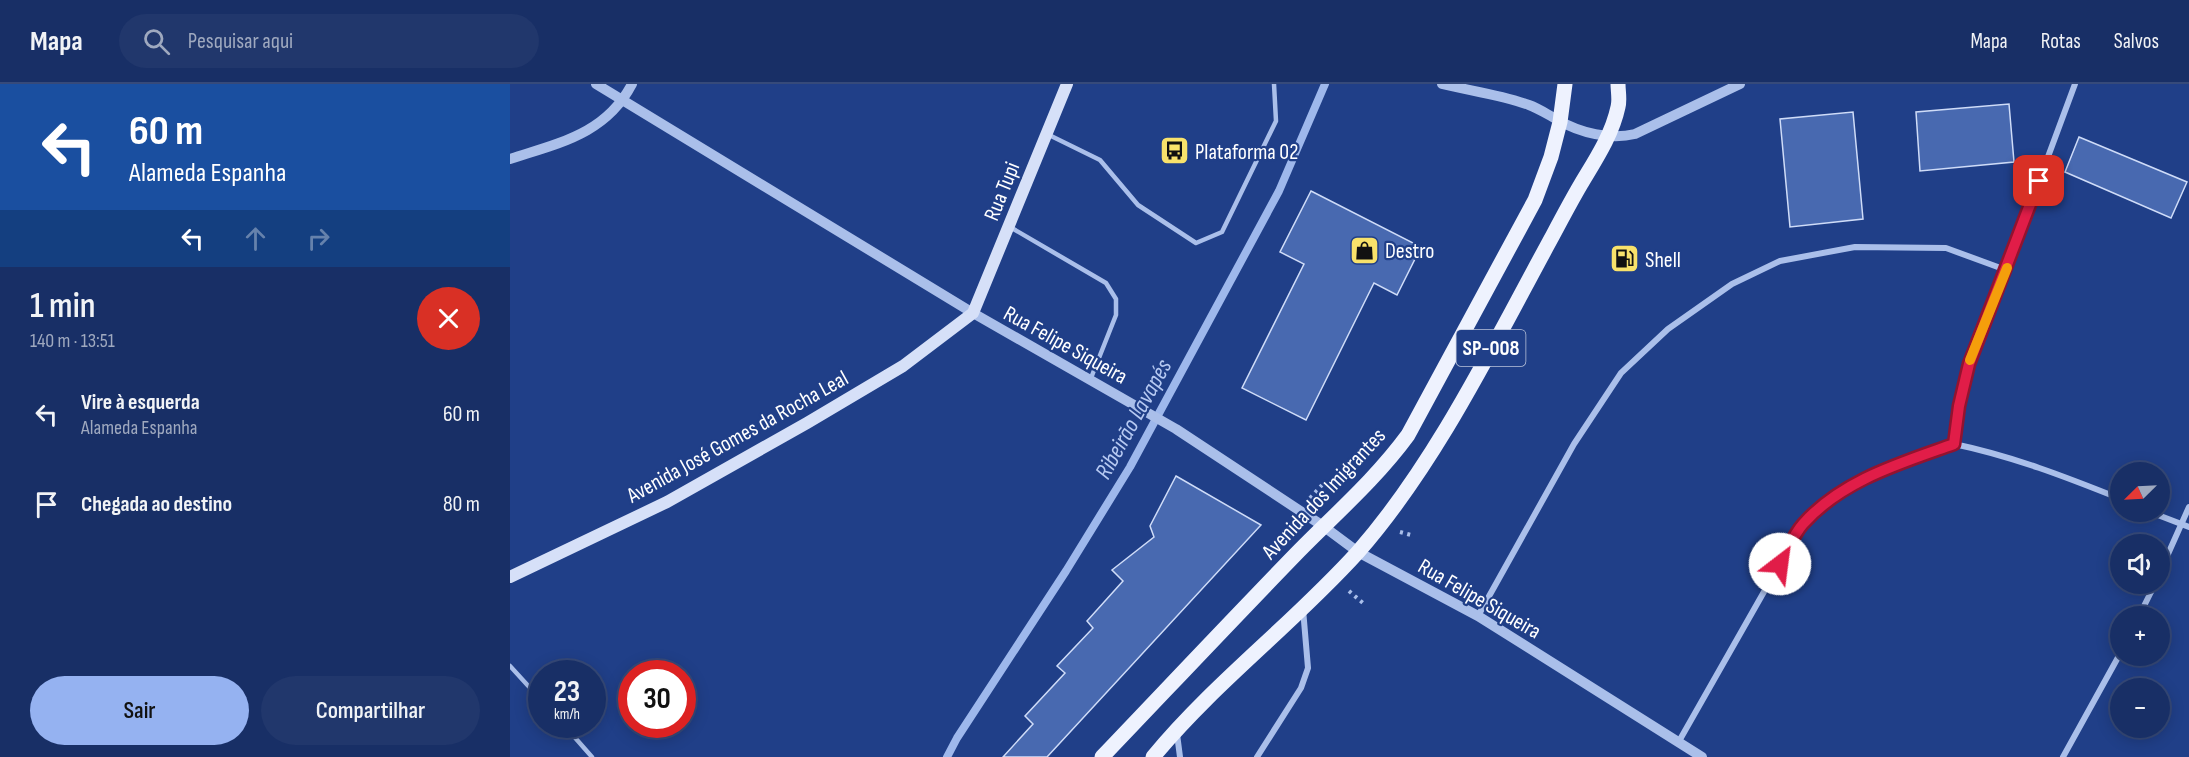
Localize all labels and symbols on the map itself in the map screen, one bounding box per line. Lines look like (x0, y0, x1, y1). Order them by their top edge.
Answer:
bus stop icon: Plataforma 02 (1158, 135, 1190, 167)
place label: Plataforma 02 (1195, 139, 1298, 166)
pin (2013, 155, 2064, 206)
street label: Rua Tupi (978, 158, 1026, 225)
shop icon: Destro (1348, 234, 1380, 266)
place label: Destro (1385, 238, 1434, 265)
fuel station icon: Shell (1608, 243, 1640, 275)
place label: Shell (1645, 247, 1681, 274)
street label: Rua Felipe Siqueira (999, 300, 1132, 390)
road number: SP-008 (1456, 330, 1526, 366)
water label: Ribeirão Lavapés (1089, 354, 1179, 484)
street label: Avenida José Gomes da Rocha Leal (621, 365, 853, 510)
street label: Avenida dos Imigrantes (1256, 423, 1392, 566)
north arrow (2110, 462, 2170, 522)
position arrow (1748, 532, 1812, 596)
street label: Rua Felipe Siqueira (1413, 553, 1546, 645)
speed limit sign: 30 (618, 660, 696, 738)

